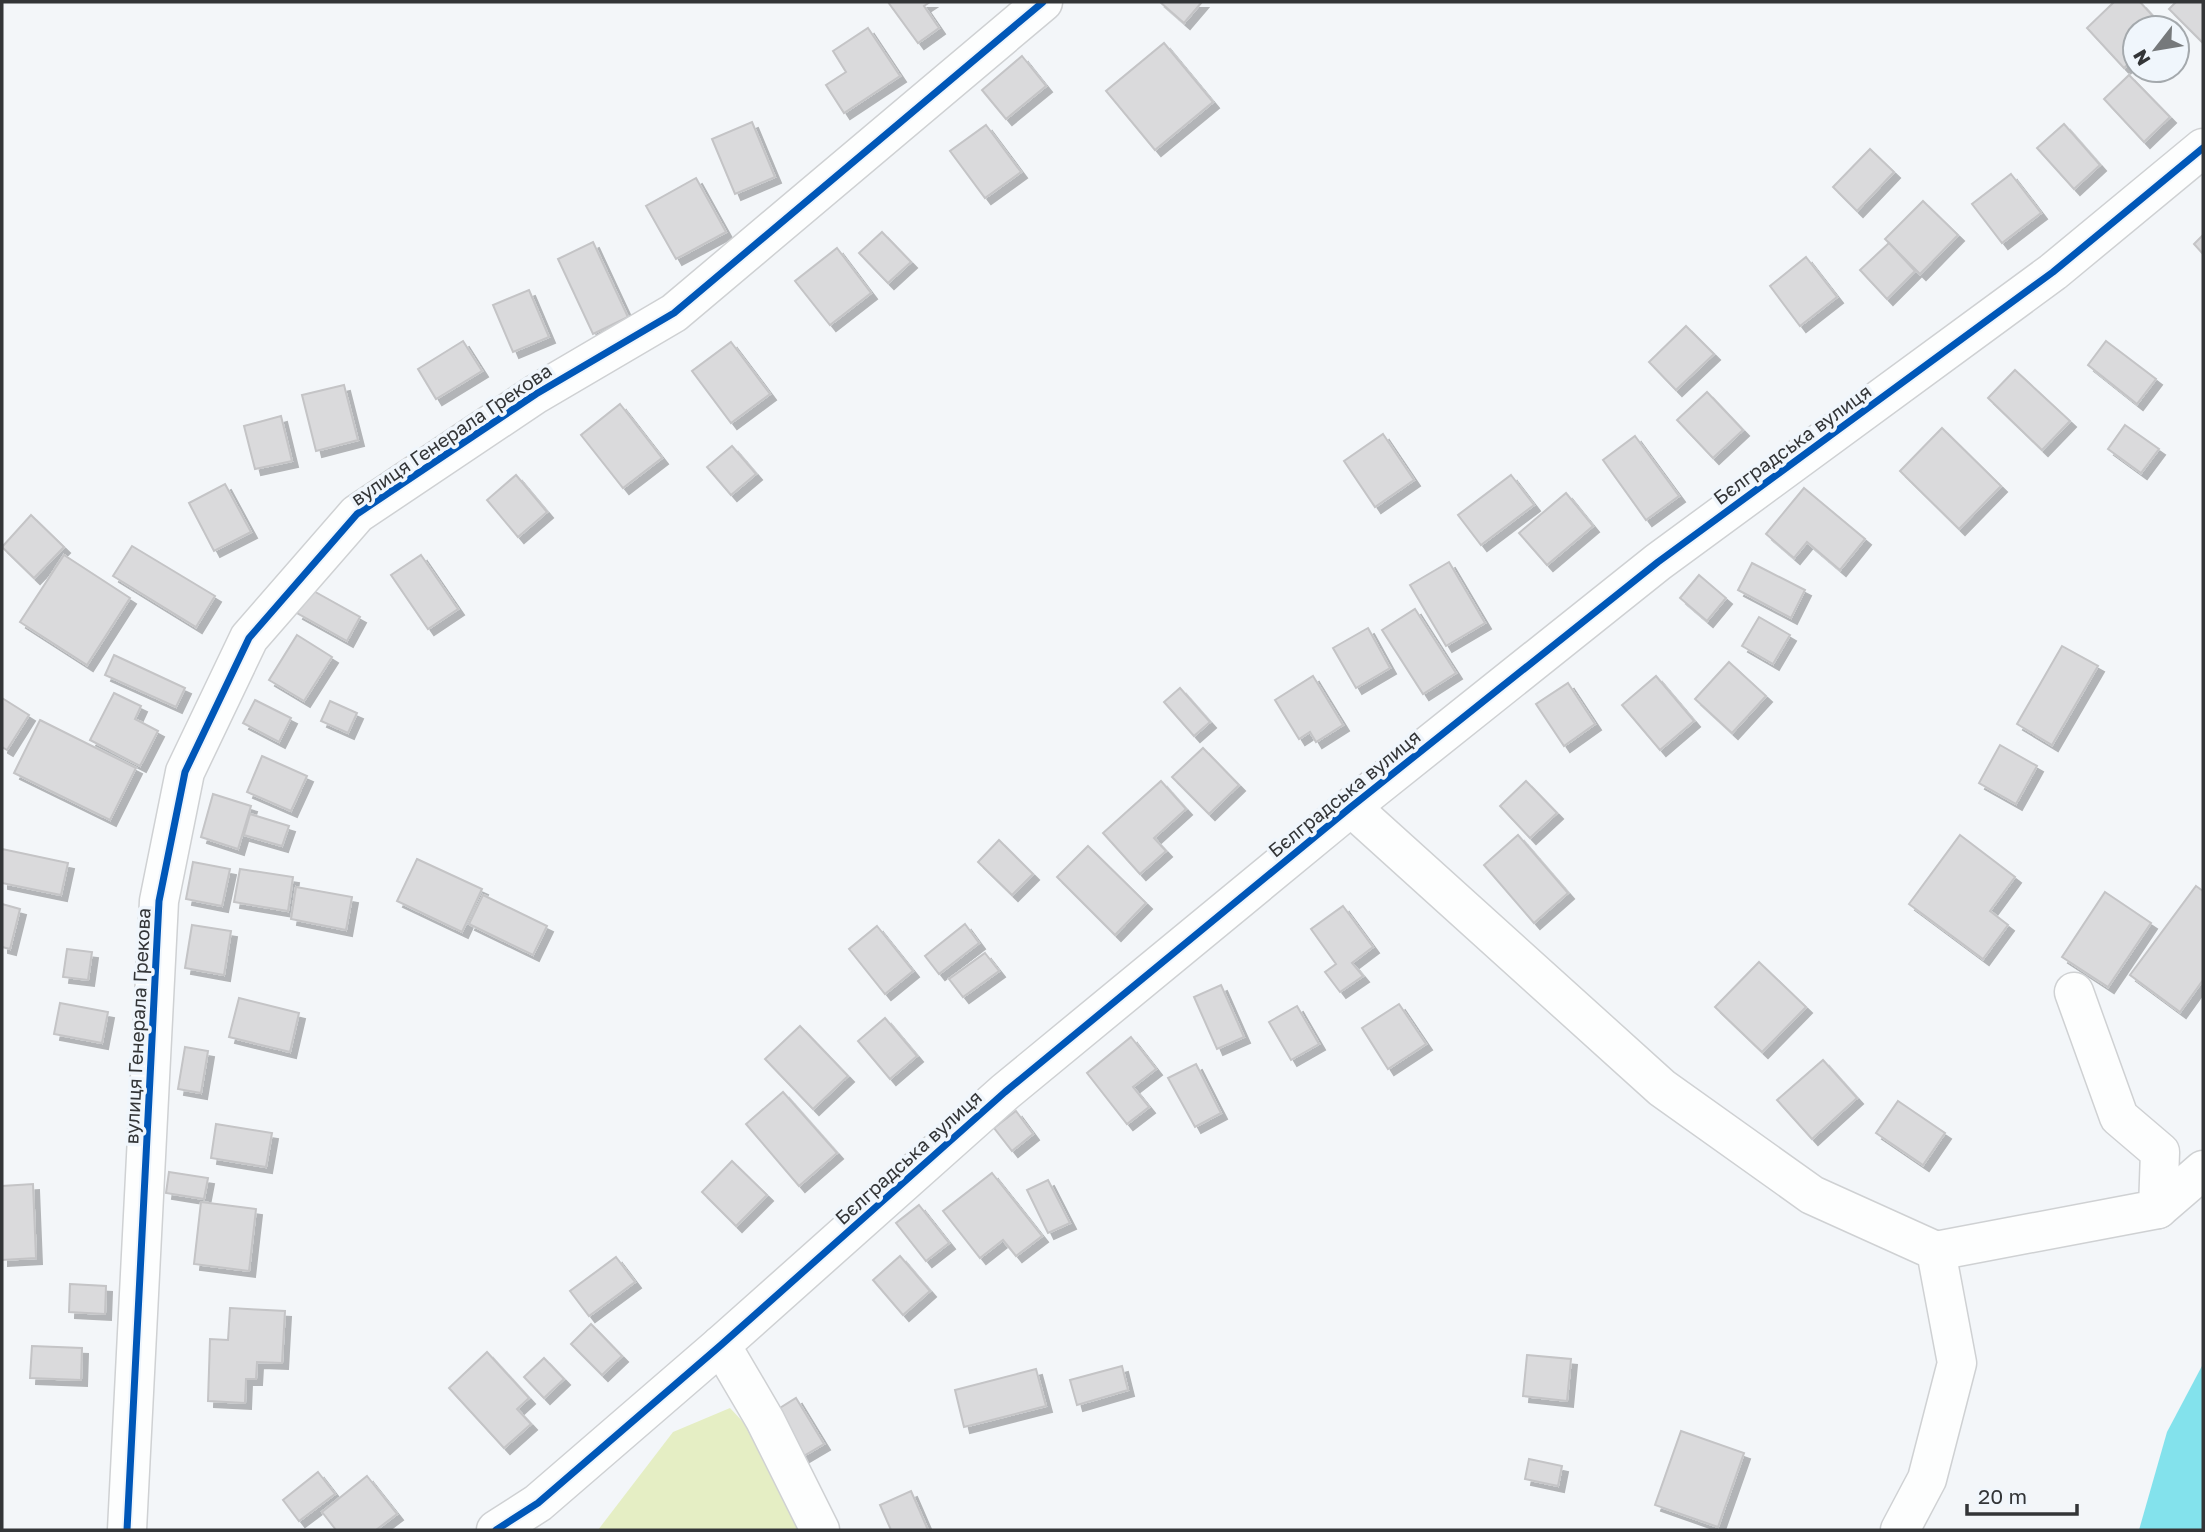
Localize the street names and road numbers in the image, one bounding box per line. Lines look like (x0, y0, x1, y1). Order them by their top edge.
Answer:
street label: вулиця Генерала Грекова (346, 358, 556, 510)
street label: Бєлградська вулиця (1709, 379, 1875, 509)
street label: Бєлградська вулиця (1263, 725, 1425, 861)
street label: вулиця Генерала Грекова (119, 907, 155, 1145)
street label: Бєлградська вулиця (830, 1085, 986, 1229)

